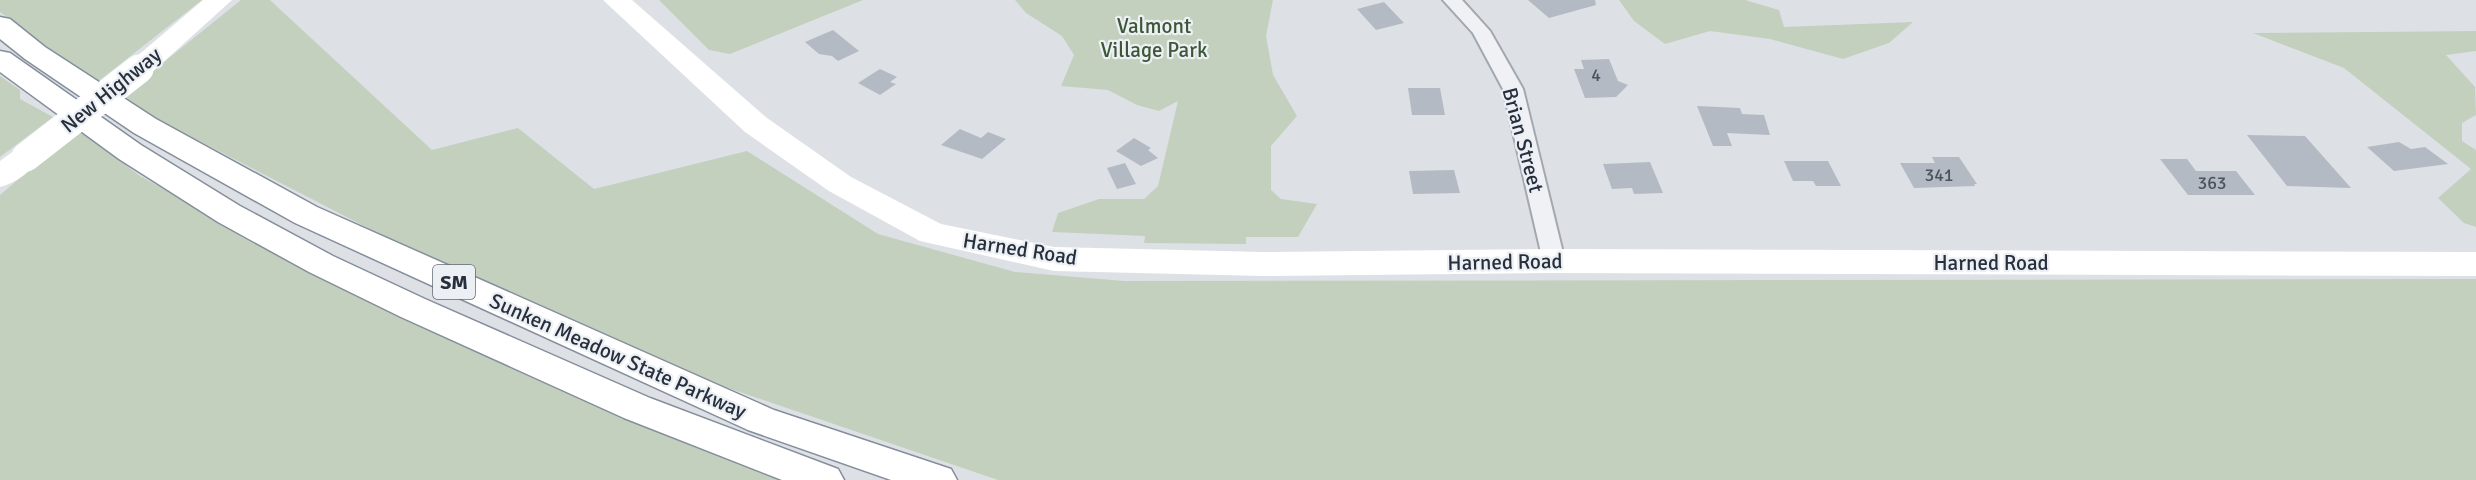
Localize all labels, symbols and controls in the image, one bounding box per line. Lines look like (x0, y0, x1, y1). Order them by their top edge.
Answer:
park label: Valmont Village Park (1100, 13, 1208, 63)
street label: New Highway (56, 42, 167, 138)
house number: 4 (1591, 64, 1601, 86)
street label: Brian Street (1497, 85, 1549, 195)
house number: 341 (1924, 164, 1954, 186)
house number: 363 (2197, 172, 2227, 194)
street label: Harned Road (961, 227, 1079, 271)
street label: Harned Road (1447, 248, 1563, 276)
street label: Harned Road (1933, 250, 2049, 276)
road number: SM (433, 265, 475, 299)
street label: Sunken Meadow State Parkway (486, 288, 751, 425)

